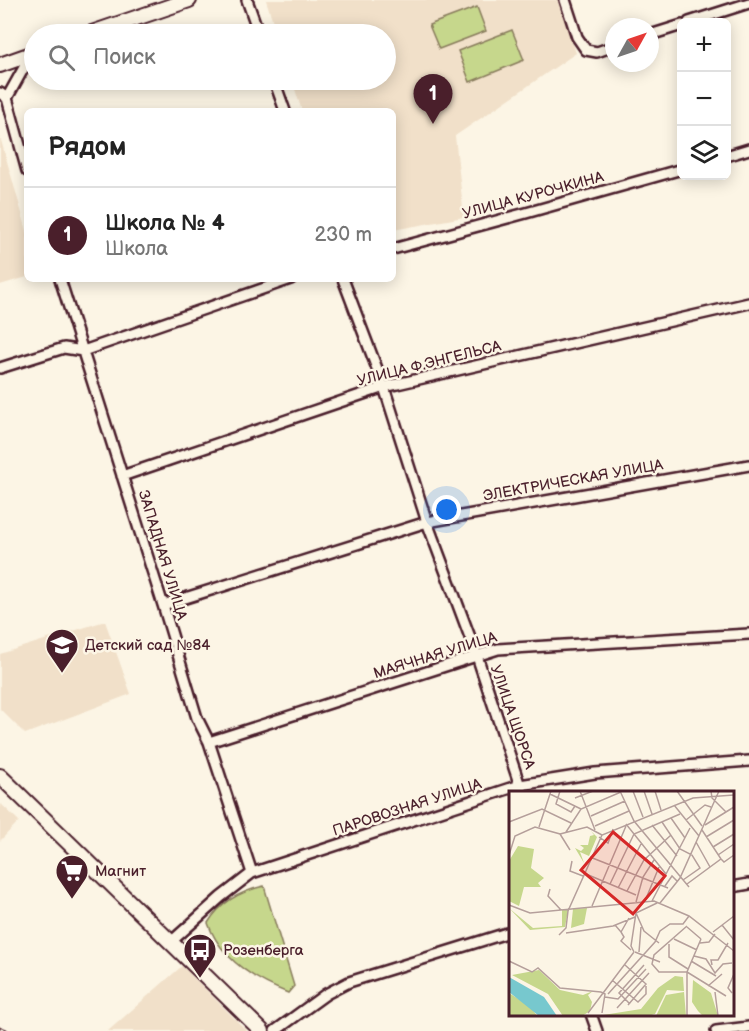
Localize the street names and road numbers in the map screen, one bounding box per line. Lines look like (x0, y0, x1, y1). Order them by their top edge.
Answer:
street label: УЛИЦА КУРОЧКИНА (460, 167, 607, 223)
street label: УЛИЦА Ф.ЭНГЕЛЬСА (355, 336, 504, 391)
street label: ЭЛЕКТРИЧЕСКАЯ УЛИЦА (482, 455, 665, 506)
street label: ЗАПАДНАЯ УЛИЦА (134, 488, 192, 623)
street label: МАЯЧНАЯ УЛИЦА (371, 627, 500, 683)
street label: УЛИЦА ЩОРСА (486, 662, 540, 773)
street label: ПАРОВОЗНАЯ УЛИЦА (330, 774, 485, 841)

